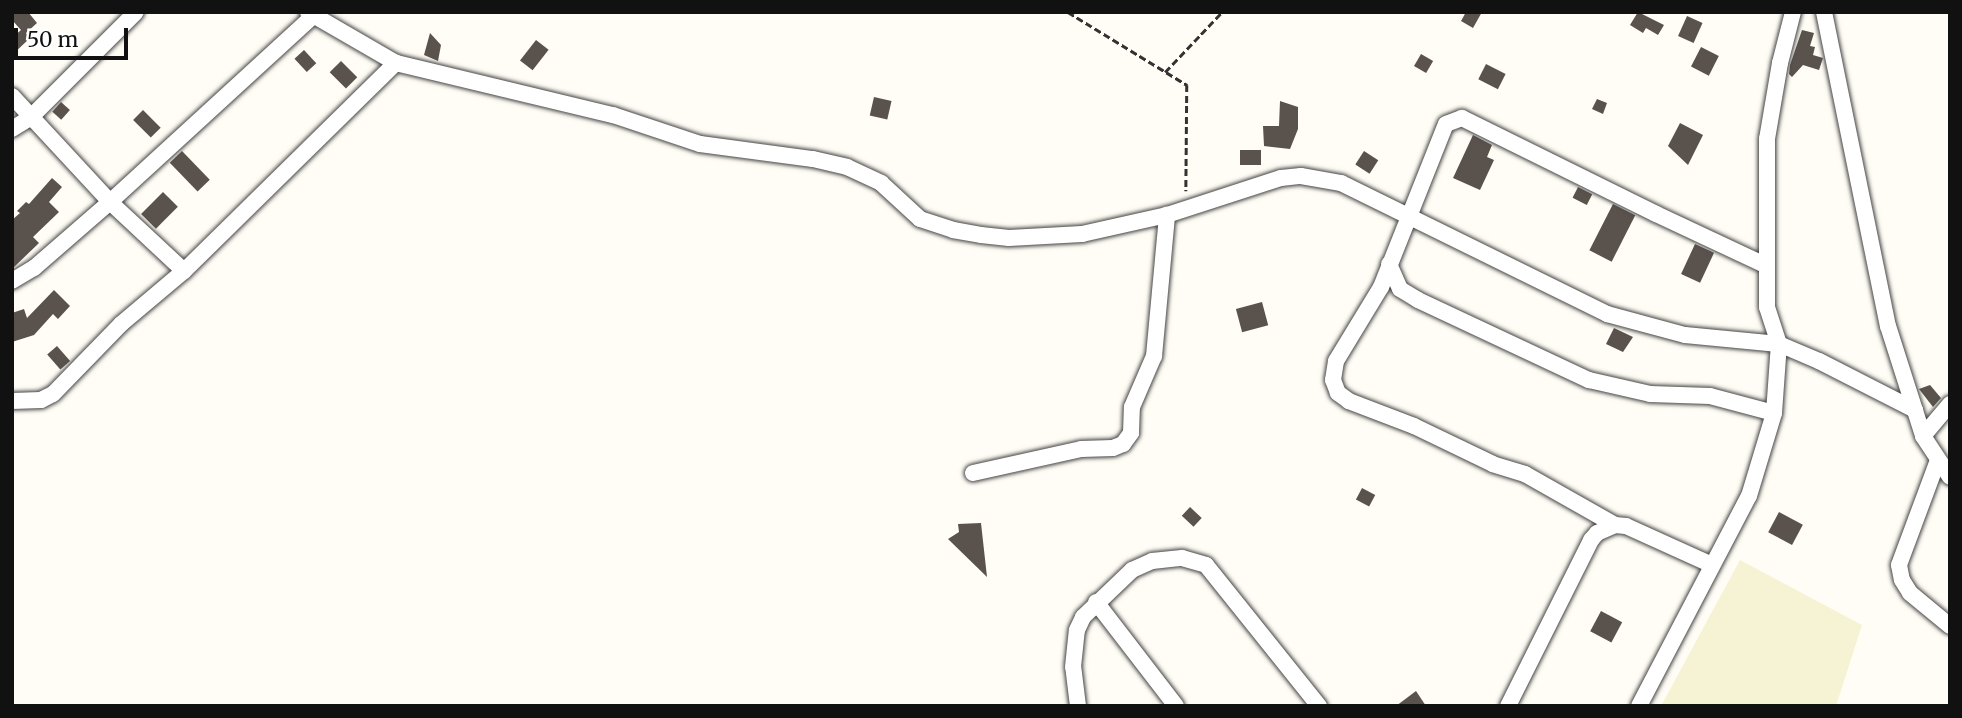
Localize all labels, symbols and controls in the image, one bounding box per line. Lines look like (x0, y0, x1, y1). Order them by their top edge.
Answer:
scale bar (18, 14, 131, 58)
text: 50 m (27, 26, 78, 53)

